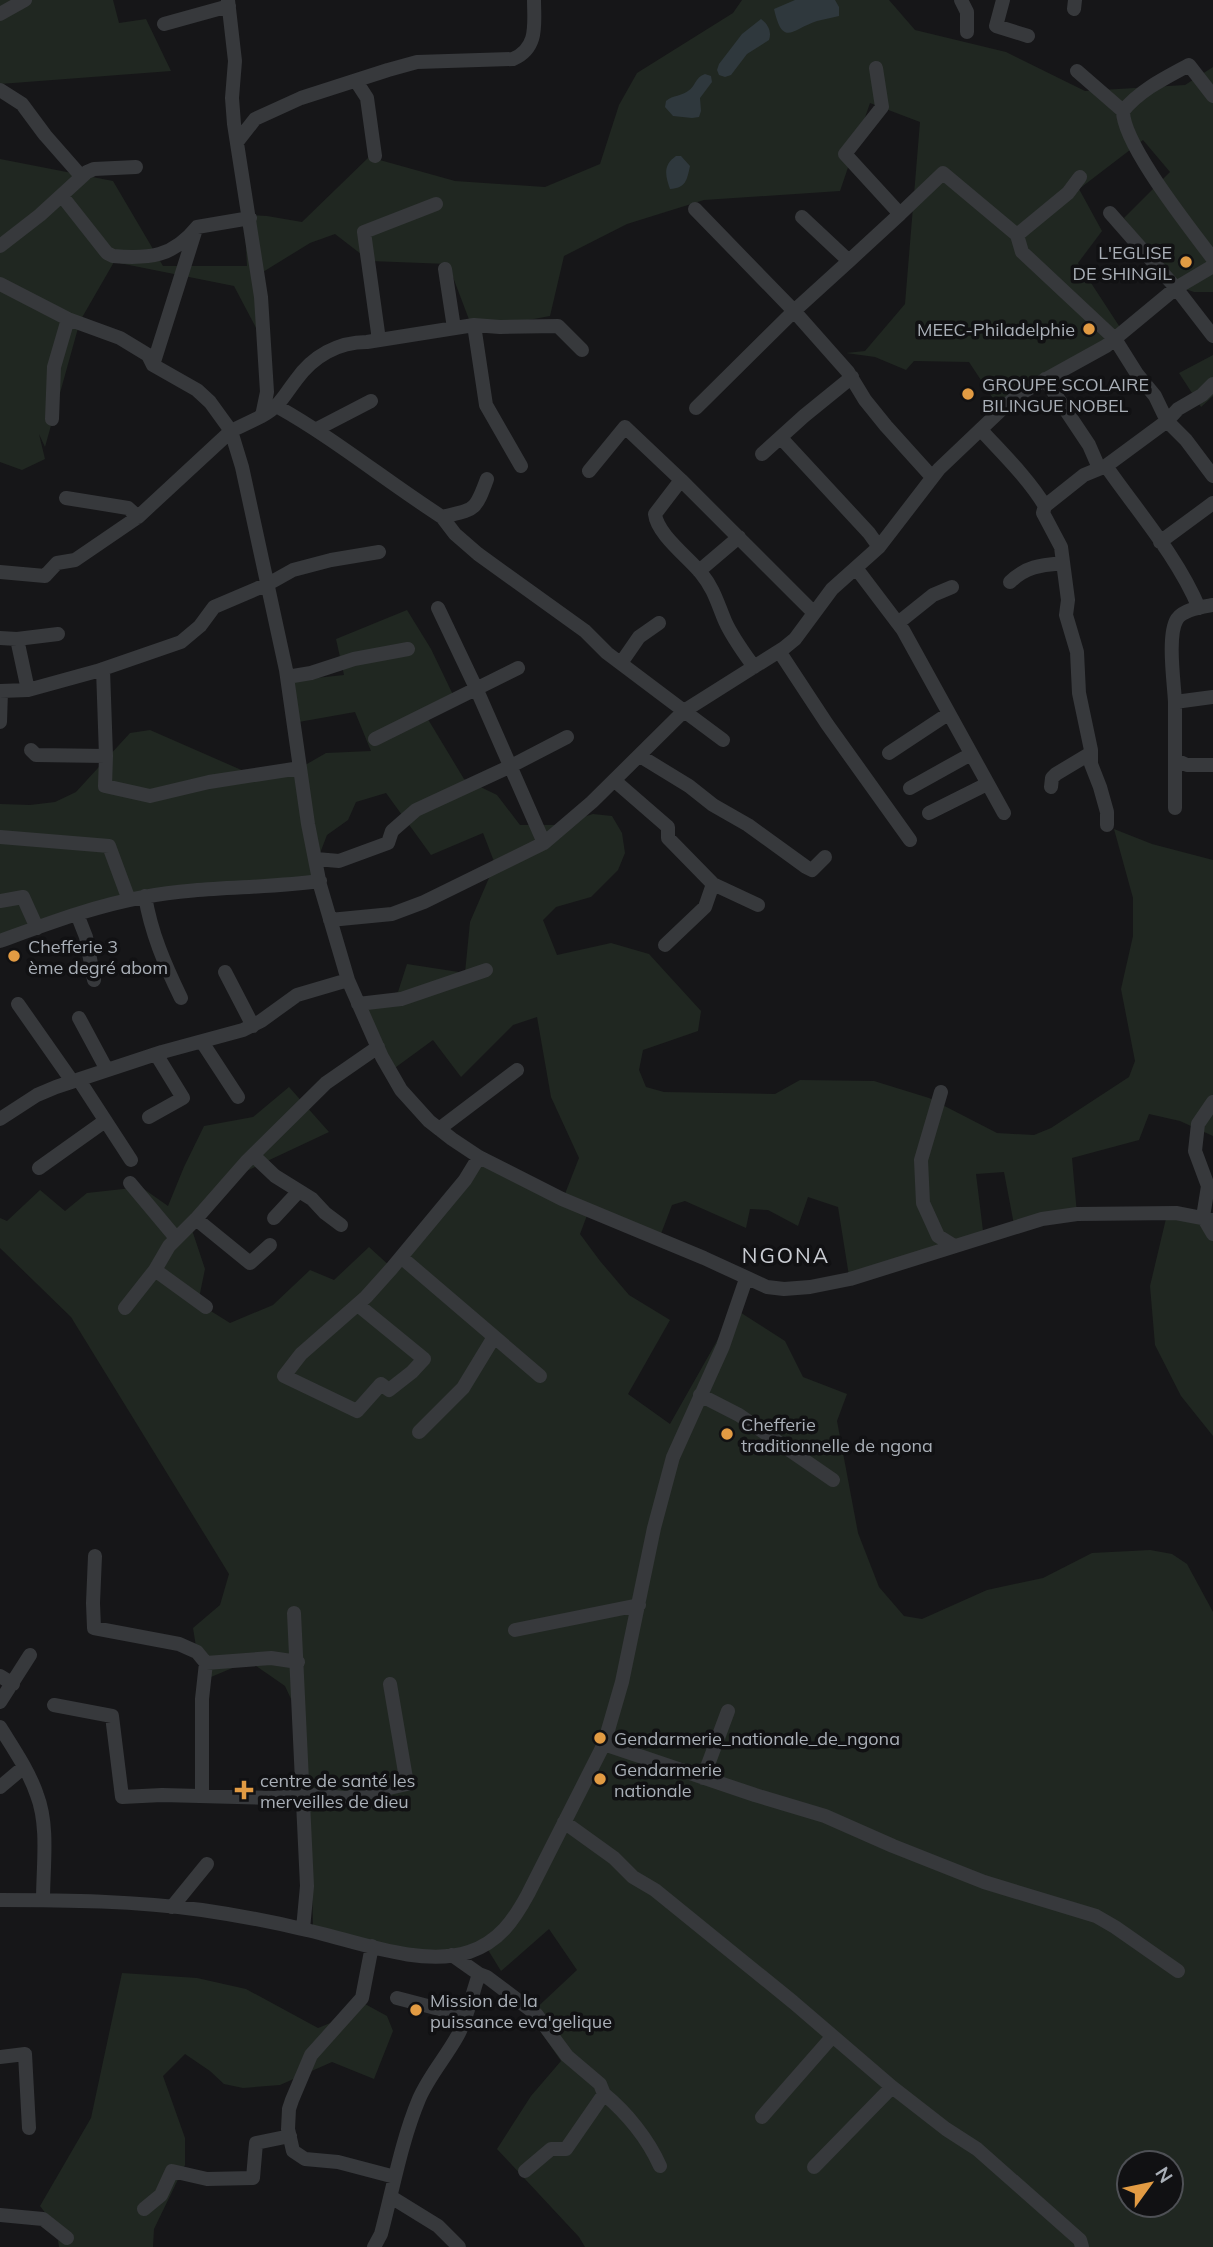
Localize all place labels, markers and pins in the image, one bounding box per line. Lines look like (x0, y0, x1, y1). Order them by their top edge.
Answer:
place label: L'EGLISE DE SHINGIL (1073, 241, 1172, 285)
marker: L'EGLISE DE SHINGIL (1178, 254, 1194, 270)
place label: MEEC-Philadelphie (917, 318, 1075, 341)
marker: MEEC-Philadelphie (1081, 321, 1097, 337)
place label: GROUPE SCOLAIRE BILINGUE NOBEL (982, 373, 1149, 417)
marker: GROUPE SCOLAIRE BILINGUE NOBEL (960, 386, 976, 402)
place label: Chefferie 3 ème degré abom (28, 935, 168, 979)
marker: Chefferie 3 ème degré abom (6, 948, 22, 964)
place label: Chefferie traditionnelle de ngona (741, 1413, 933, 1457)
marker: Chefferie traditionnelle de ngona (719, 1426, 735, 1442)
place label: Gendarmerie_nationale_de_ngona (614, 1727, 900, 1750)
marker: Gendarmerie_nationale_de_ngona (592, 1730, 608, 1746)
place label: Gendarmerie nationale (614, 1758, 722, 1802)
place label: centre de santé les merveilles de dieu (260, 1769, 416, 1813)
marker: Gendarmerie nationale (592, 1771, 608, 1787)
marker: centre de santé les merveilles de dieu (234, 1780, 254, 1800)
place label: Mission de la puissance eva'gelique (430, 1989, 612, 2033)
marker: Mission de la puissance eva'gelique (408, 2002, 424, 2018)

